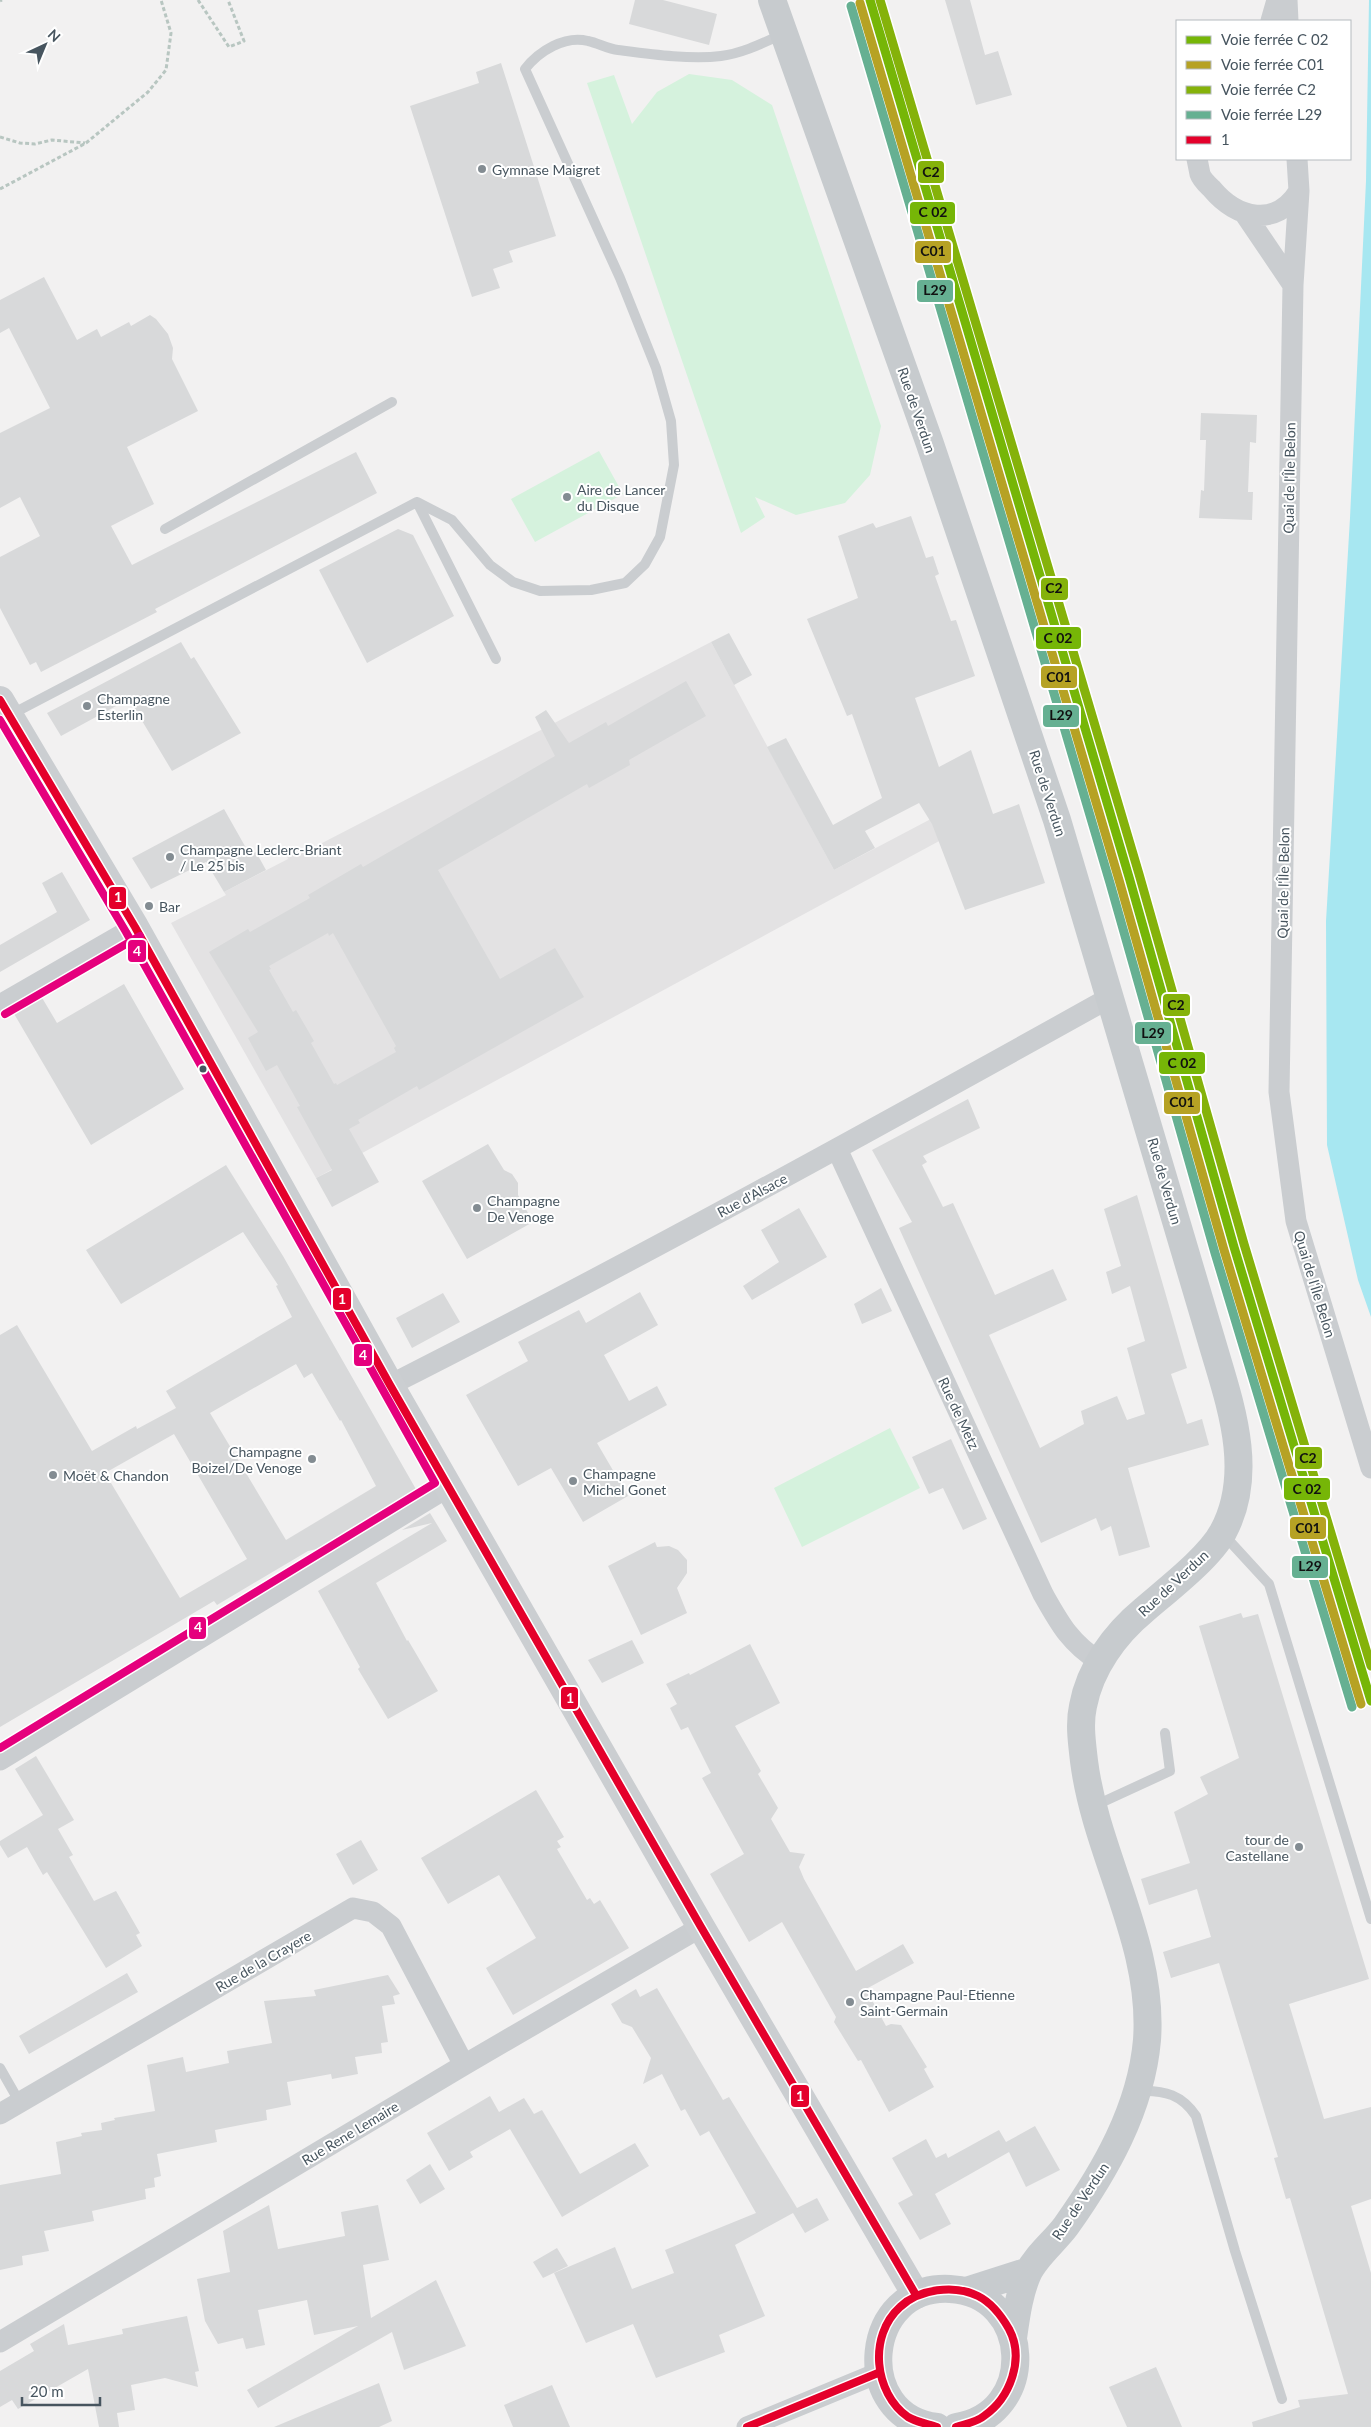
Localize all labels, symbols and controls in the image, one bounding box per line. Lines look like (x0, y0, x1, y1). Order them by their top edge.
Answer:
north arrow (20, 20, 70, 70)
legend (1176, 20, 1351, 160)
text: N (45, 25, 64, 45)
text: Voie ferrée C 02 (1221, 30, 1328, 48)
text: Voie ferrée C01 (1221, 55, 1325, 73)
text: Voie ferrée C2 (1221, 80, 1316, 98)
text: Voie ferrée L29 (1221, 105, 1322, 123)
text: 1 (1221, 130, 1230, 148)
line badge: C2 (917, 160, 945, 184)
place label: Gymnase Maigret (492, 161, 600, 178)
marker: Gymnase Maigret (476, 163, 488, 175)
text: C2 (922, 163, 940, 180)
line badge: C 02 (909, 201, 956, 225)
text: C 02 (919, 203, 947, 220)
line badge: C01 (914, 240, 952, 264)
text: C01 (920, 242, 946, 259)
line badge: L29 (916, 279, 954, 303)
text: L29 (923, 281, 947, 298)
street label: Rue de Verdun (894, 365, 940, 455)
street label: Quai de l'Île Belon (1280, 422, 1298, 534)
place label: Aire de Lancer du Disque (577, 481, 665, 514)
marker: Aire de Lancer du Disque (561, 491, 573, 503)
line badge: C2 (1040, 577, 1069, 601)
text: C2 (1045, 579, 1063, 596)
line badge: C 02 (1035, 626, 1082, 650)
text: C 02 (1044, 629, 1072, 646)
line badge: C01 (1040, 665, 1078, 689)
text: C01 (1046, 668, 1072, 685)
place label: Champagne Esterlin (97, 690, 170, 723)
marker: Champagne Esterlin (81, 700, 93, 712)
line badge: L29 (1042, 704, 1080, 728)
text: L29 (1049, 706, 1073, 723)
street label: Rue de Verdun (1026, 748, 1070, 838)
street label: Quai de l'Île Belon (1274, 827, 1292, 939)
place label: Champagne Leclerc-Briant / Le 25 bis (180, 841, 342, 874)
marker: Champagne Leclerc-Briant / Le 25 bis (164, 851, 176, 863)
line badge: 1 (108, 886, 127, 910)
text: 1 (114, 888, 122, 905)
place label: Bar (159, 898, 180, 915)
marker: Bar (143, 900, 155, 912)
line badge: 4 (127, 939, 147, 963)
text: 4 (133, 942, 141, 959)
line badge: C2 (1162, 993, 1191, 1017)
text: C2 (1167, 996, 1185, 1013)
line badge: L29 (1134, 1021, 1172, 1045)
text: L29 (1141, 1024, 1165, 1041)
line badge: C 02 (1158, 1051, 1206, 1075)
text: C 02 (1168, 1054, 1196, 1071)
unlabelled marker (198, 1064, 208, 1074)
line badge: C01 (1163, 1091, 1201, 1115)
text: C01 (1169, 1093, 1195, 1110)
street label: Rue de Verdun (1144, 1136, 1186, 1226)
street label: Rue d'Alsace (714, 1169, 790, 1221)
place label: Champagne De Venoge (487, 1192, 560, 1225)
marker: Champagne De Venoge (471, 1202, 483, 1214)
street label: Quai de l'Île Belon (1291, 1228, 1339, 1340)
line badge: 1 (332, 1287, 352, 1311)
text: 1 (338, 1290, 346, 1307)
line badge: 4 (353, 1343, 373, 1367)
text: 4 (359, 1346, 367, 1363)
street label: Rue de Metz (935, 1374, 983, 1452)
place label: Champagne Boizel/De Venoge (191, 1443, 302, 1476)
line badge: C2 (1294, 1446, 1323, 1470)
text: C2 (1299, 1449, 1317, 1466)
marker: Champagne Boizel/De Venoge (306, 1453, 318, 1465)
place label: Champagne Michel Gonet (583, 1465, 666, 1498)
place label: Moёt & Chandon (63, 1467, 169, 1484)
marker: Moёt & Chandon (47, 1469, 59, 1481)
marker: Champagne Michel Gonet (567, 1475, 579, 1487)
line badge: C 02 (1283, 1477, 1331, 1501)
text: C 02 (1293, 1480, 1321, 1497)
line badge: C01 (1289, 1516, 1327, 1540)
text: C01 (1295, 1519, 1321, 1536)
street label: Rue de Verdun (1134, 1546, 1212, 1620)
line badge: L29 (1291, 1555, 1329, 1579)
text: L29 (1298, 1557, 1322, 1574)
line badge: 4 (188, 1616, 207, 1640)
text: 4 (194, 1618, 202, 1635)
line badge: 1 (560, 1686, 579, 1710)
text: 1 (566, 1689, 574, 1706)
place label: tour de Castellane (1225, 1831, 1289, 1864)
marker: tour de Castellane (1293, 1841, 1305, 1853)
street label: Rue de la Crayere (212, 1927, 314, 1995)
place label: Champagne Paul-Etienne Saint-Germain (860, 1986, 1015, 2019)
marker: Champagne Paul-Etienne Saint-Germain (844, 1996, 856, 2008)
line badge: 1 (790, 2084, 810, 2108)
text: 1 (796, 2087, 804, 2104)
street label: Rue Rene Lemaire (299, 2097, 401, 2169)
street label: Rue de Verdun (1048, 2159, 1112, 2243)
scale bar (22, 2374, 100, 2406)
text: 20 m (30, 2382, 64, 2400)

